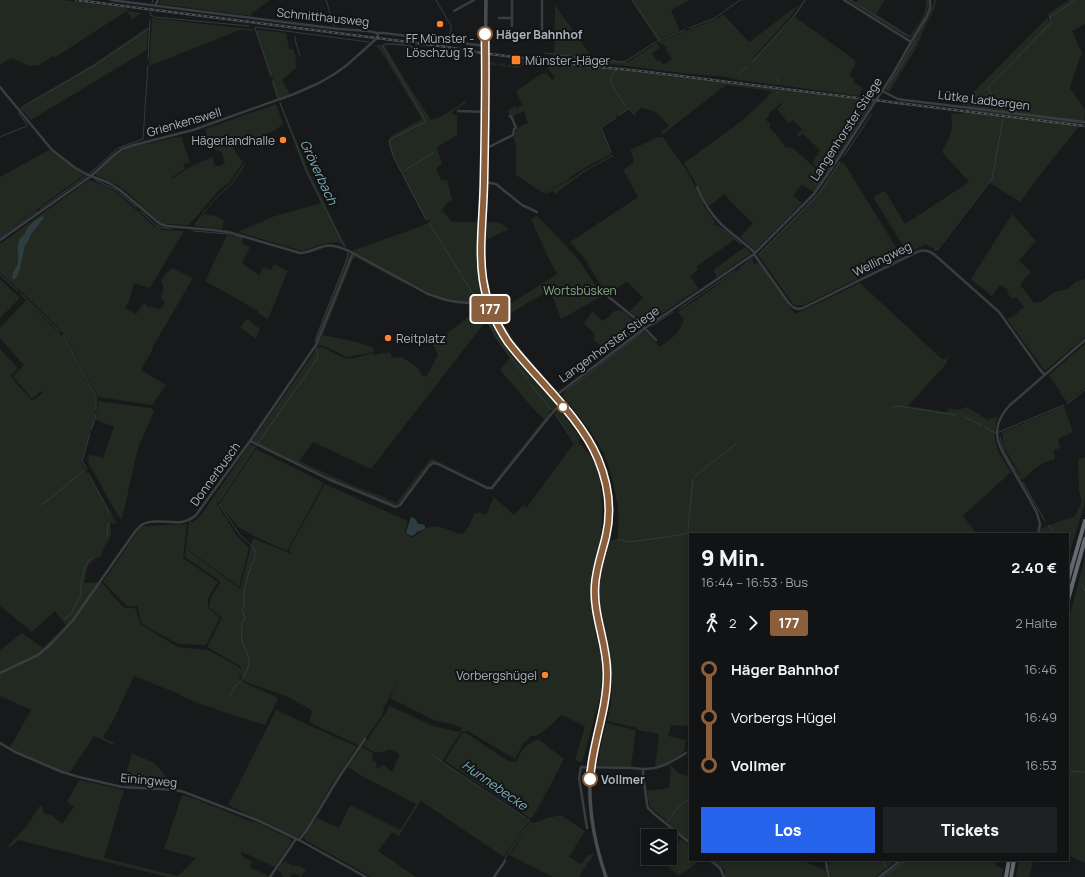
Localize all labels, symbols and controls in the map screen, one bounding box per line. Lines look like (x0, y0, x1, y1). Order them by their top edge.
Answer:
street label: Schmitthausweg (276, 4, 370, 30)
marker: FF Münster - Löschzug 13 (435, 19, 445, 29)
marker: Häger Bahnhof (477, 26, 493, 42)
place label: Häger Bahnhof (496, 26, 583, 43)
place label: FF Münster - Löschzug 13 (406, 30, 474, 61)
place label: Münster-Häger (525, 52, 611, 69)
marker: Münster-Häger (510, 54, 522, 66)
street label: Langenhorster Stiege (806, 74, 886, 184)
street label: Lütke Ladbergen (937, 86, 1031, 114)
street label: Grienkenswell (145, 103, 223, 141)
place label: Hägerlandhalle (192, 132, 275, 149)
marker: Hägerlandhalle (278, 135, 288, 145)
water label: Gröverbach (296, 137, 342, 209)
street label: Wellingweg (850, 237, 914, 281)
park label: Wortsbüsken (543, 282, 617, 299)
line badge: 177 (467, 296, 513, 322)
text: 177 (479, 299, 501, 318)
street label: Langenhorster Stiege (555, 302, 663, 386)
place label: Reitplatz (396, 330, 446, 347)
marker: Reitplatz (383, 333, 393, 343)
unlabelled marker (557, 401, 569, 413)
street label: Donnerbusch (186, 439, 244, 509)
text: 9 Min. (701, 543, 766, 573)
text: 2.40 € (1011, 557, 1057, 578)
text: 16:44 – 16:53 · Bus (701, 573, 808, 591)
icon: walk (701, 612, 723, 634)
icon: forward (742, 612, 764, 634)
text: 177 (778, 613, 800, 632)
text: 2 (729, 614, 736, 632)
text: 2 Halte (1015, 614, 1057, 632)
text: Häger Bahnhof (731, 659, 839, 680)
text: 16:46 (1024, 660, 1057, 678)
place label: Vorbergshügel (456, 667, 537, 684)
marker: Vorbergshügel (540, 670, 550, 680)
text: Vorbergs Hügel (731, 707, 836, 728)
text: 16:49 (1024, 708, 1057, 726)
text: Vollmer (731, 755, 786, 776)
water label: Hunnebecke (459, 756, 532, 815)
text: 16:53 (1025, 756, 1057, 774)
street label: Einingweg (120, 769, 178, 791)
marker: Vollmer (582, 771, 598, 787)
place label: Vollmer (601, 771, 645, 788)
button: Los (701, 807, 875, 853)
button: Tickets (883, 807, 1057, 853)
map controls (641, 829, 677, 865)
button: layers (641, 829, 677, 865)

